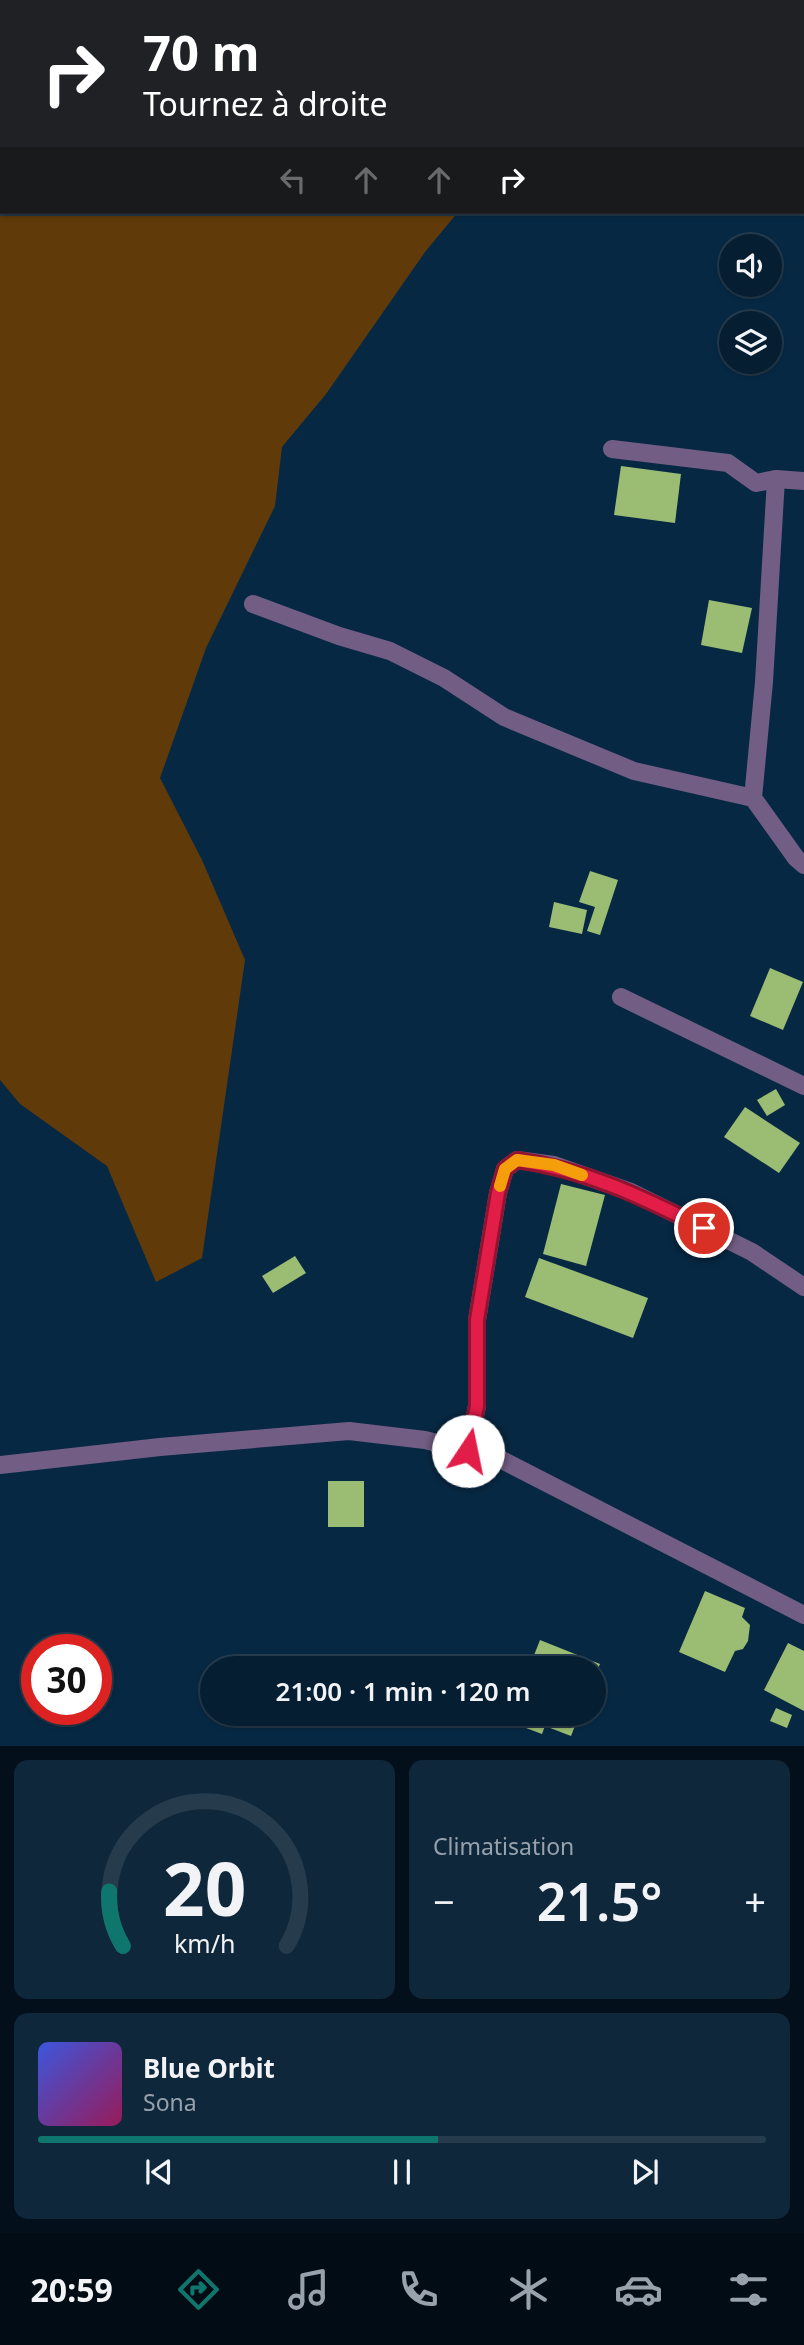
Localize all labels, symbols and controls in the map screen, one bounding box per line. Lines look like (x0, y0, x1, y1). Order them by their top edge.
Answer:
text: 70 m (143, 19, 260, 85)
icon: right (28, 28, 119, 119)
text: Tournez à droite (143, 82, 388, 125)
icon: left (274, 161, 312, 199)
icon: ahead (347, 161, 385, 199)
icon: ahead (420, 161, 458, 199)
icon: right (493, 161, 531, 199)
map controls (719, 234, 782, 374)
button: sound (719, 234, 782, 297)
button: layers (719, 311, 782, 374)
pin (674, 1198, 734, 1258)
icon: arrive (685, 1209, 723, 1247)
position arrow (431, 1414, 505, 1488)
speed limit sign: 30 (21, 1634, 112, 1725)
text: 21:00 · 1 min · 120 m (276, 1673, 530, 1709)
text: Climatisation (433, 1830, 574, 1862)
text: 20 (163, 1838, 246, 1937)
text: 21.5° (537, 1865, 662, 1936)
text: − (433, 1875, 455, 1927)
text: + (744, 1875, 766, 1927)
text: km/h (174, 1925, 235, 1959)
text: Blue Orbit (143, 2050, 275, 2086)
text: Sona (143, 2086, 197, 2118)
icon: previous (140, 2153, 178, 2191)
icon: pause (383, 2153, 421, 2191)
icon: next (626, 2153, 664, 2191)
icon: directions (174, 2265, 223, 2314)
icon: music (284, 2265, 333, 2314)
icon: phone (394, 2265, 443, 2314)
icon: climate (504, 2265, 553, 2314)
icon: car (614, 2265, 663, 2314)
icon: filters (724, 2265, 773, 2314)
text: 20:59 (31, 2268, 113, 2311)

